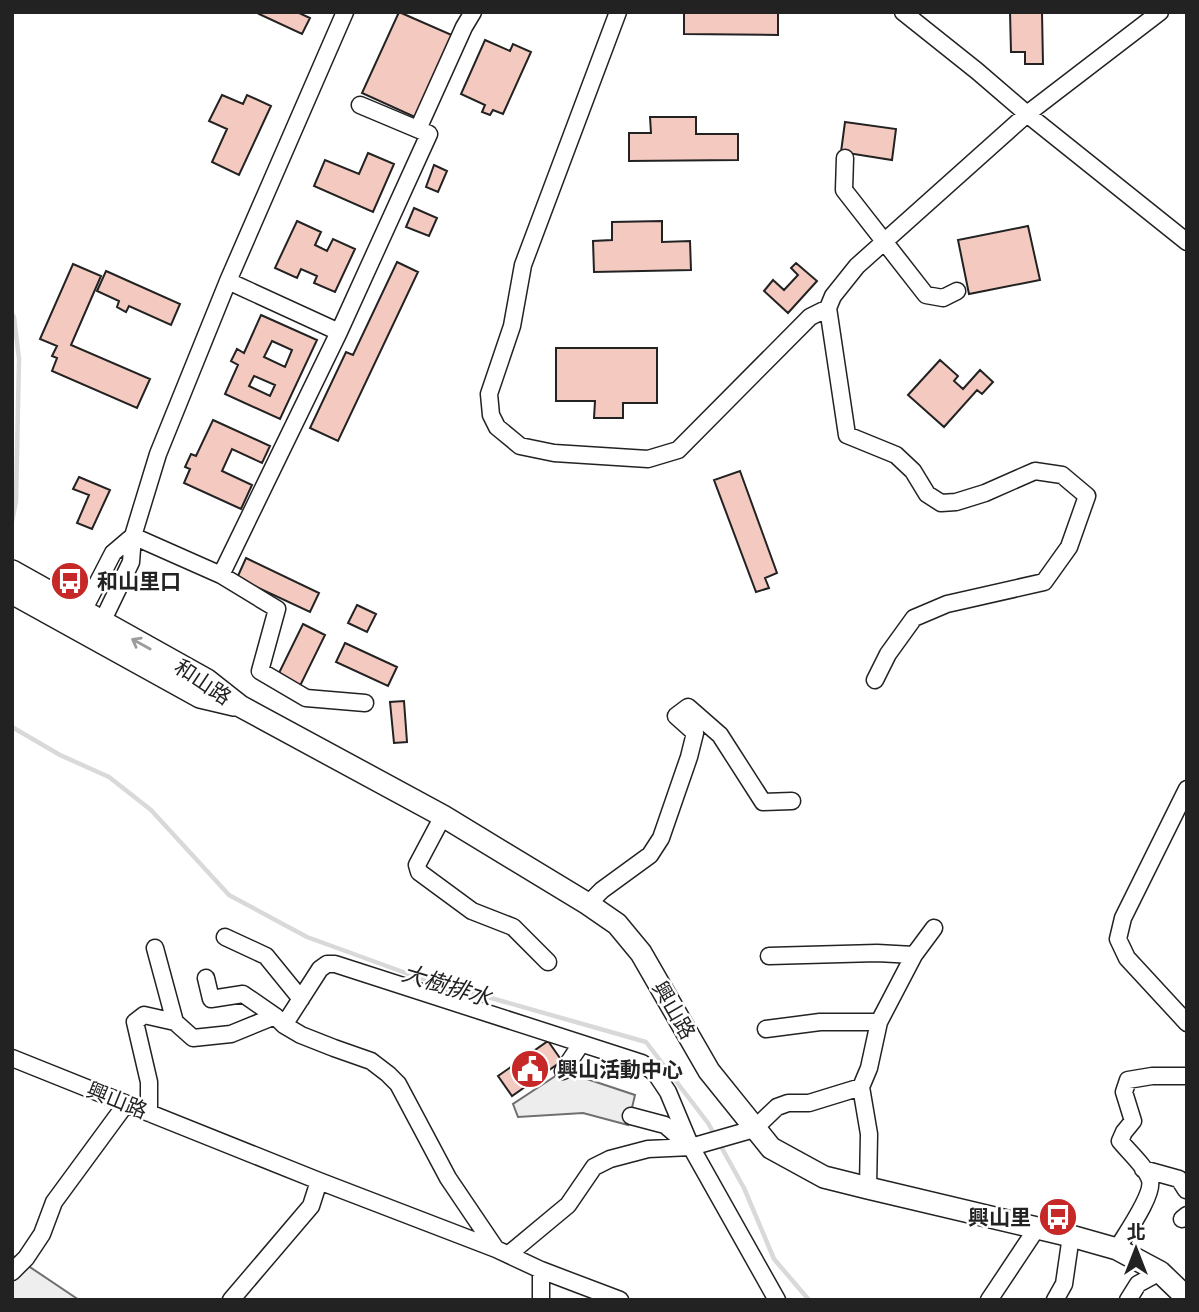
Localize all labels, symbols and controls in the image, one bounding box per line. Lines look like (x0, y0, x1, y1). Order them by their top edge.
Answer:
bus stop icon: 和山里口 (49, 560, 91, 602)
place label: 和山里口 (97, 568, 181, 595)
one-way arrow (131, 637, 152, 650)
street label: 和山路 (169, 653, 237, 711)
water label: 大樹排水 (399, 958, 496, 1013)
street label: 興山路 (647, 976, 701, 1044)
public building icon: 興山活動中心 (509, 1048, 551, 1090)
place label: 興山活動中心 (557, 1056, 683, 1083)
street label: 興山路 (83, 1076, 151, 1124)
bus stop icon: 興山里 (1037, 1196, 1079, 1238)
place label: 興山里 (968, 1204, 1031, 1231)
north arrow (1101, 1214, 1171, 1284)
text: 北 (1126, 1220, 1146, 1244)

